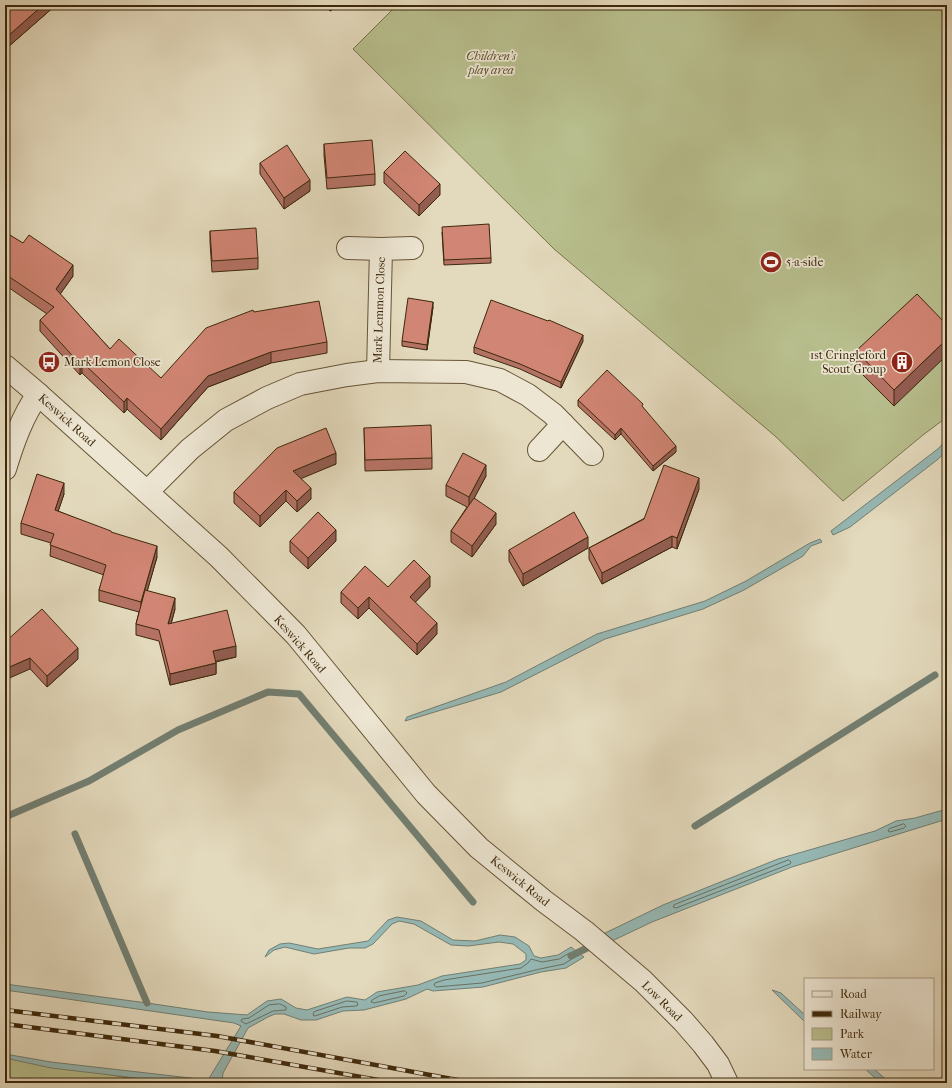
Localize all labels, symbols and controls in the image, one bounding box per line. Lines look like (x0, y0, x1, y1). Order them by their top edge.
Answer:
park label: Children’s play area (466, 49, 516, 77)
sports icon: 5-a-side (758, 249, 784, 275)
place label: 5-a-side (786, 255, 823, 269)
street label: Mark Lemmon Close (370, 256, 388, 364)
place label: 1st Cringleford Scout Group (810, 348, 886, 376)
bus stop icon: Mark Lemon Close (36, 349, 62, 375)
building icon: 1st Cringleford Scout Group (889, 349, 915, 375)
place label: Mark Lemon Close (64, 355, 161, 369)
street label: Keswick Road (36, 391, 99, 450)
street label: Keswick Road (271, 612, 329, 676)
street label: Keswick Road (488, 853, 553, 909)
street label: Low Road (639, 978, 685, 1024)
legend (804, 978, 934, 1070)
text: Road (840, 987, 867, 1001)
text: Railway (840, 1007, 882, 1021)
text: Park (840, 1027, 865, 1041)
text: Water (839, 1047, 873, 1061)

